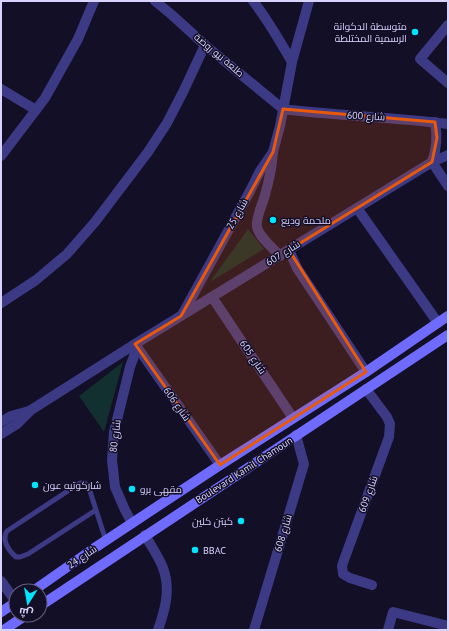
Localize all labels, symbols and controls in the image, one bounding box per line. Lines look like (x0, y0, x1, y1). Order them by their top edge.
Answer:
place label: متوسطة الدكوانة الرسمية المختلطة (334, 20, 407, 45)
marker: متوسطة الدكوانة الرسمية المختلطة (410, 27, 420, 37)
street label: طلعة نيو روضة (191, 30, 247, 80)
street label: شارع 600 (346, 109, 386, 123)
street label: شارع 25 (223, 196, 251, 232)
place label: ملحمة وديع (281, 214, 331, 227)
marker: ملحمة وديع (268, 215, 278, 225)
street label: شارع 607 (263, 237, 303, 269)
street label: شارع 605 (237, 337, 269, 377)
street label: شارع 606 (161, 385, 193, 423)
street label: شارع 80 (106, 419, 124, 453)
street label: Boulevard Kamil Chamoun (193, 434, 295, 506)
street label: شارع 609 (355, 474, 381, 514)
place label: شاركوتيه عون (43, 479, 101, 492)
marker: شاركوتيه عون (30, 480, 40, 490)
place label: مقهى برو (140, 483, 182, 496)
marker: مقهى برو (127, 484, 137, 494)
street label: شارع 608 (271, 513, 295, 553)
place label: كبتن كلين (192, 515, 233, 528)
marker: كبتن كلين (236, 516, 246, 526)
street label: شارع 24 (65, 542, 99, 572)
place label: BBAC (203, 544, 226, 557)
marker: BBAC (190, 545, 200, 555)
north arrow (8, 583, 48, 623)
text: ش (18, 605, 34, 621)

